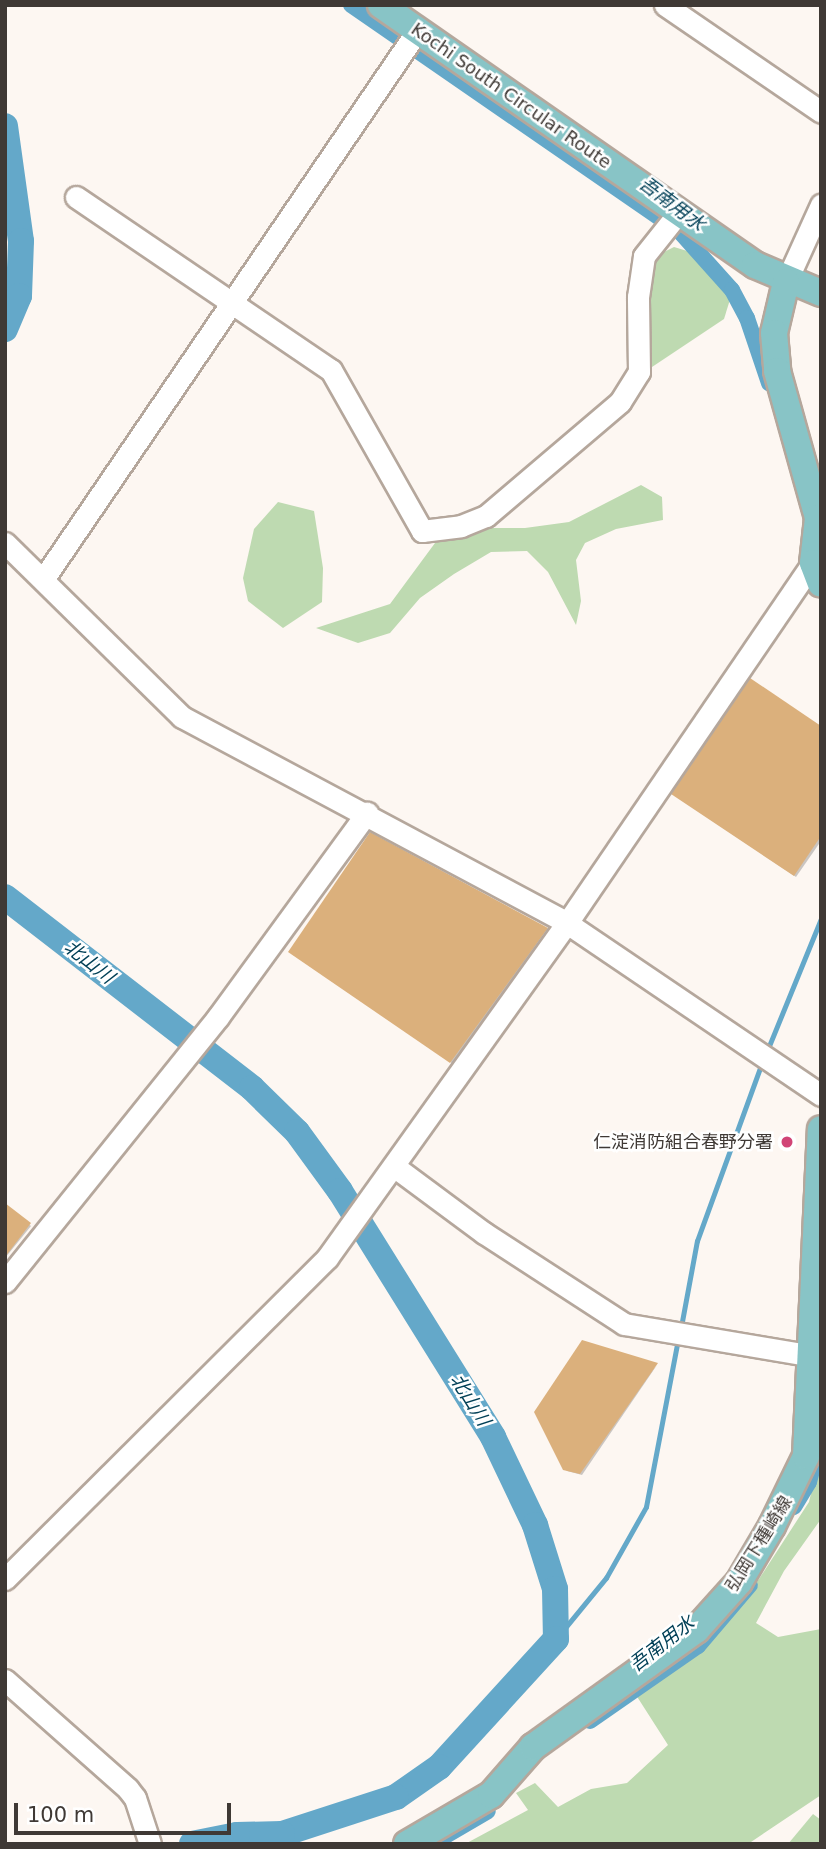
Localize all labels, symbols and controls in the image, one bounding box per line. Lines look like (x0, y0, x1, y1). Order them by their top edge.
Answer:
street label: Kochi South Circular Route (407, 19, 615, 173)
water label: 吾南用水 (635, 172, 709, 236)
water label: 北山川 (60, 935, 118, 989)
place label: 仁淀消防組合春野分署 (593, 1131, 773, 1153)
marker: 仁淀消防組合春野分署 (779, 1134, 795, 1150)
water label: 北山川 (445, 1370, 495, 1430)
street label: 弘岡下種崎線 (721, 1492, 797, 1596)
water label: 吾南用水 (625, 1612, 699, 1676)
scale bar (18, 1790, 234, 1834)
text: 100 m (27, 1803, 94, 1827)

